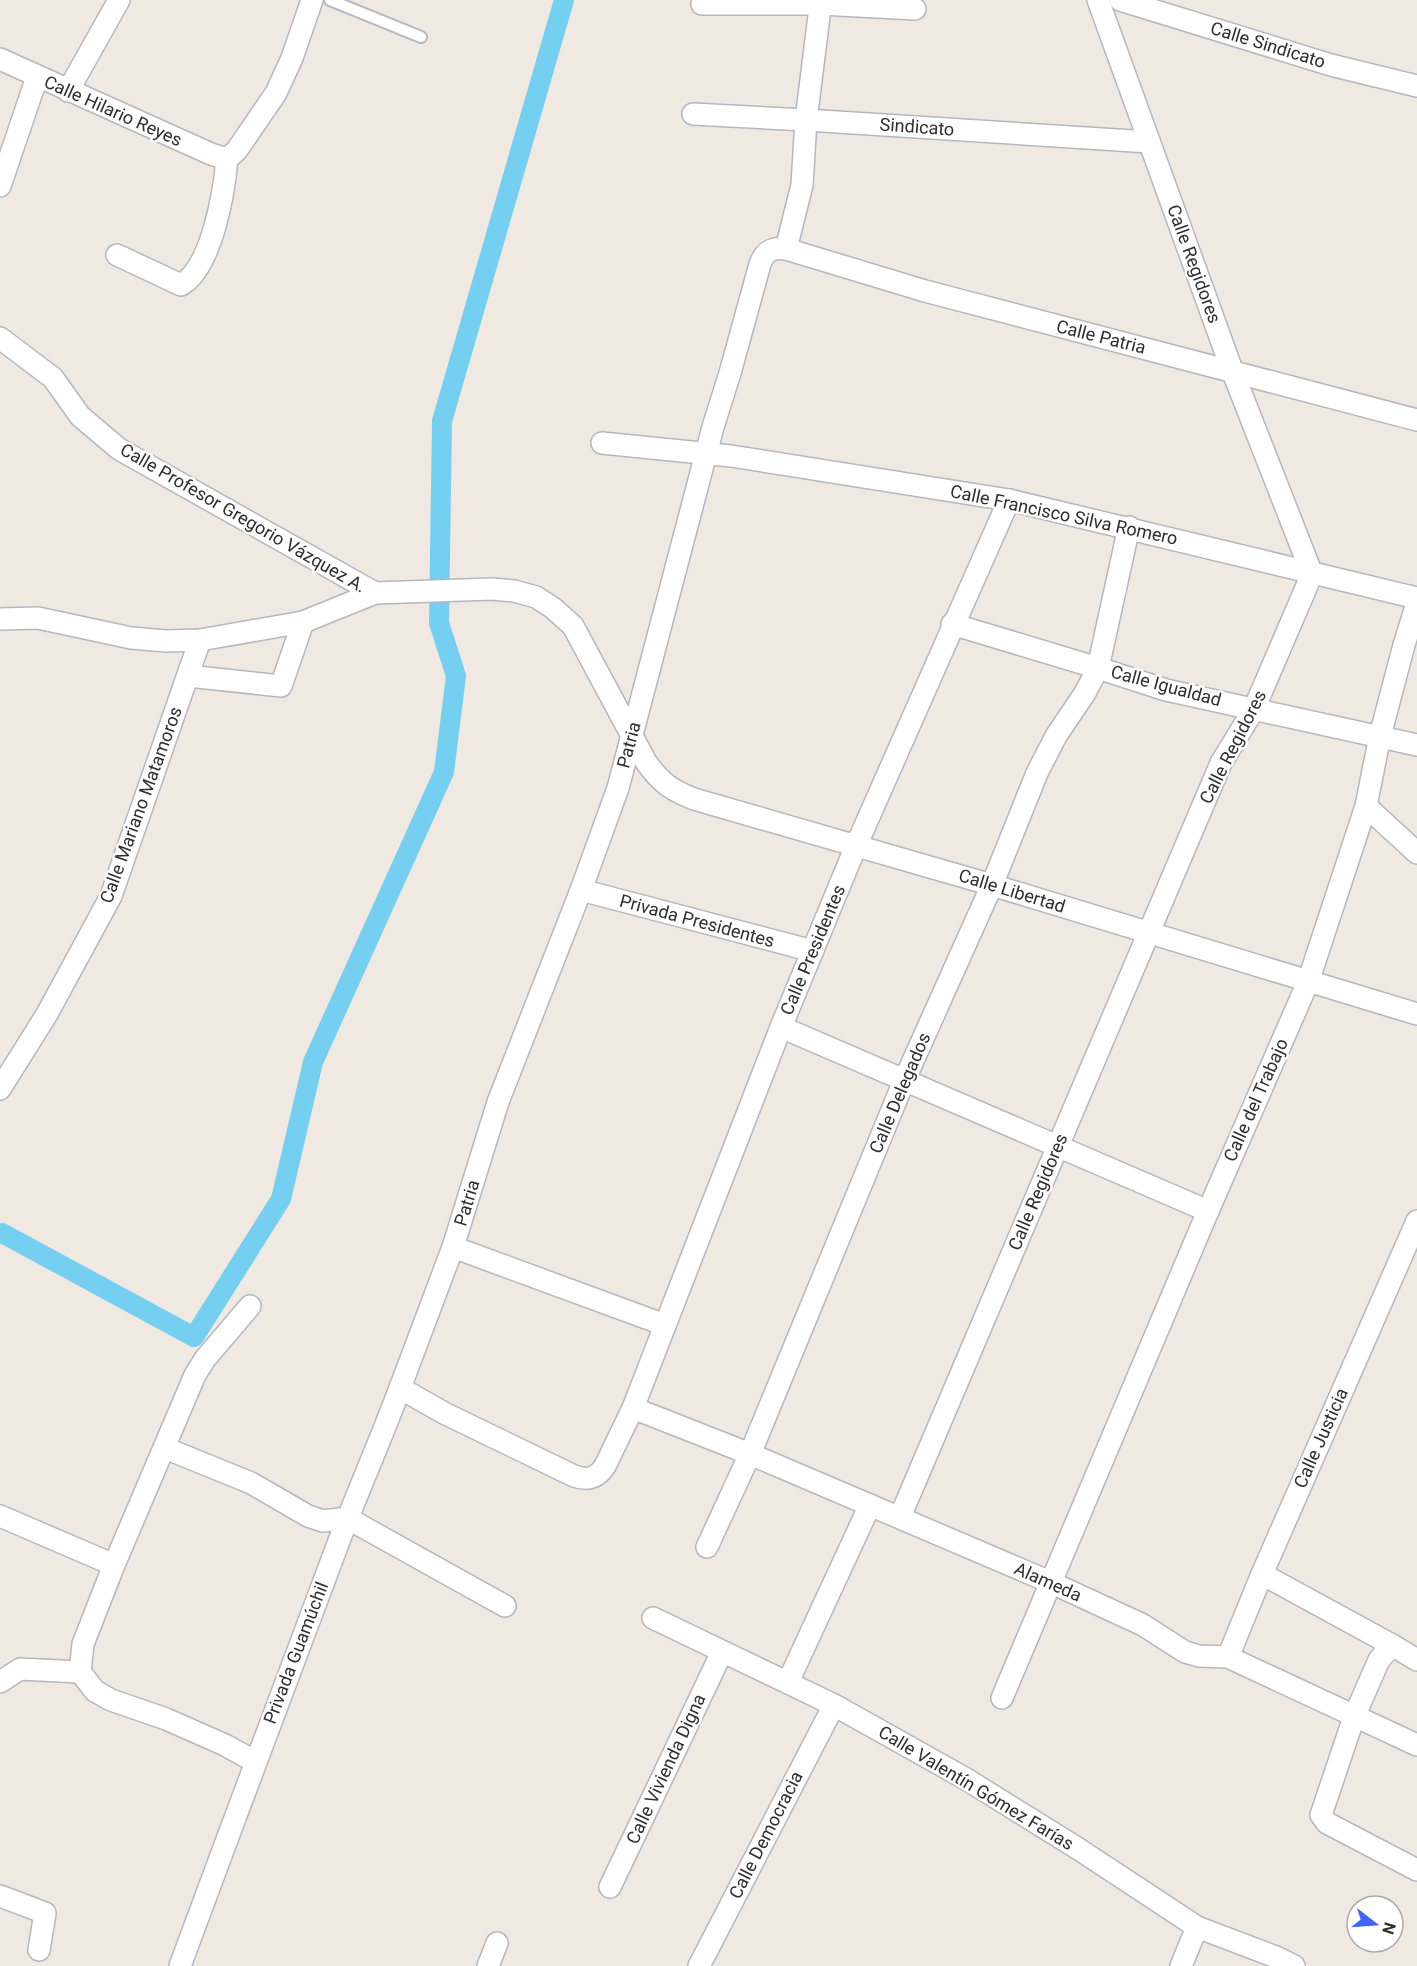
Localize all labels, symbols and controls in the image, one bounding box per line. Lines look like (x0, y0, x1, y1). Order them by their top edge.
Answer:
street label: Calle Sindicato (1208, 17, 1328, 72)
street label: Calle Hilario Reyes (41, 71, 185, 150)
street label: Sindicato (879, 113, 955, 140)
street label: Calle Regidores (1163, 202, 1226, 326)
street label: Calle Patria (1054, 315, 1148, 358)
street label: Calle Profesor Gregorio Vázquez A. (117, 438, 370, 597)
street label: Calle Francisco Silva Romero (949, 480, 1180, 549)
street label: Calle Igualdad (1109, 661, 1224, 710)
street label: Calle Regidores (1195, 687, 1270, 807)
street label: Calle Mariano Matamoros (95, 704, 186, 906)
street label: Patria (612, 719, 645, 770)
street label: Calle Libertad (956, 864, 1068, 917)
street label: Calle Presidentes (776, 882, 849, 1018)
street label: Privada Presidentes (617, 890, 777, 951)
street label: Calle Delegados (865, 1029, 934, 1156)
street label: Calle del Trabajo (1219, 1035, 1292, 1165)
street label: Calle Regidores (1004, 1130, 1072, 1253)
street label: Patria (450, 1177, 483, 1229)
street label: Calle Justicia (1289, 1385, 1352, 1491)
street label: Alameda (1011, 1557, 1085, 1606)
street label: Privada Guamúchil (259, 1579, 332, 1727)
street label: Calle Vivienda Digna (622, 1690, 710, 1847)
street label: Calle Valentín Gómez Farías (875, 1721, 1078, 1854)
street label: Calle Democracia (724, 1768, 807, 1902)
north arrow (1345, 1894, 1405, 1954)
text: N (1378, 1920, 1400, 1936)

